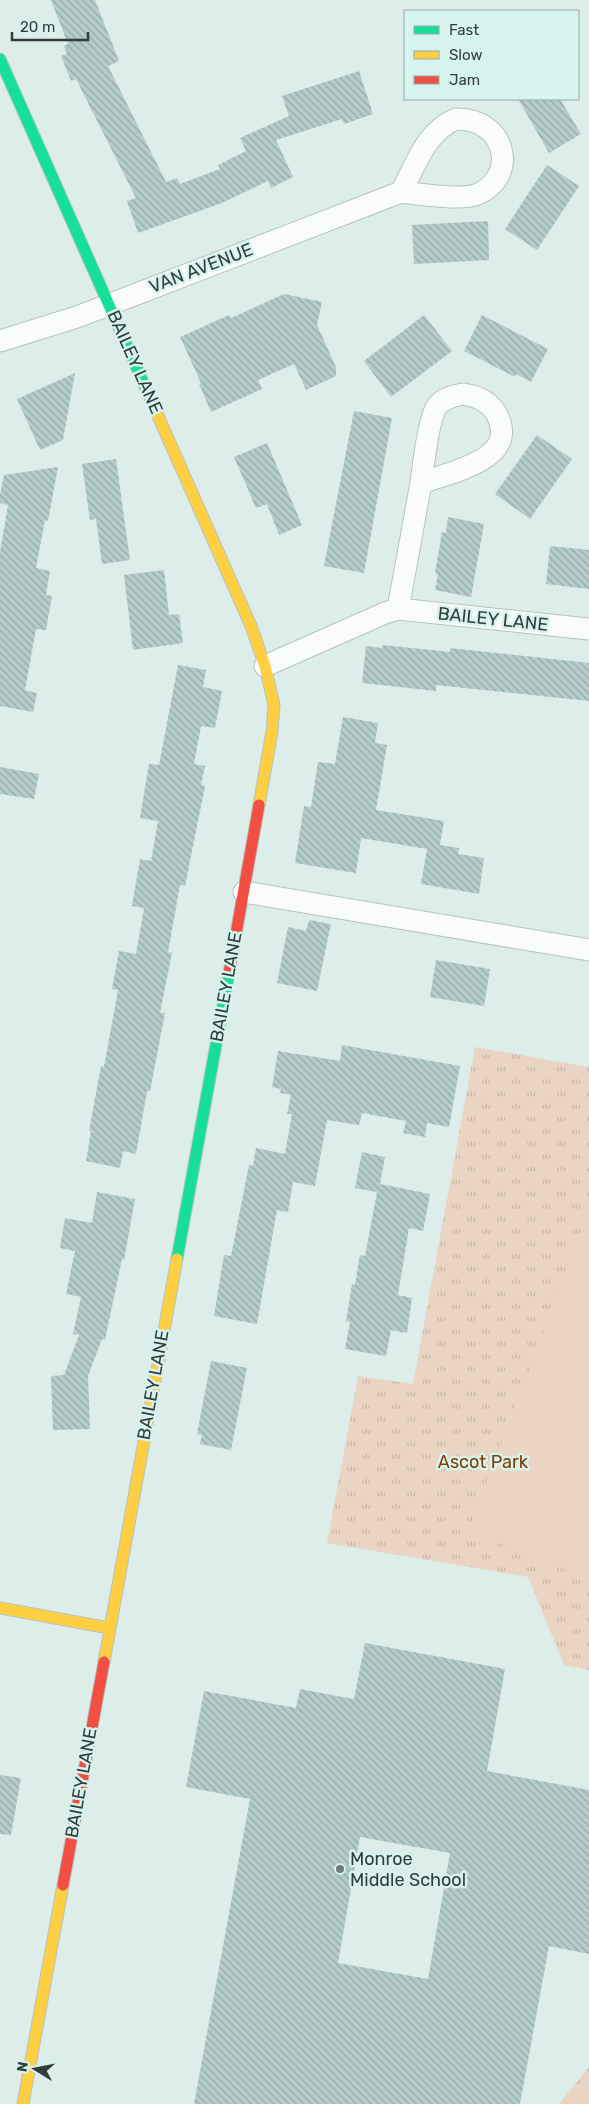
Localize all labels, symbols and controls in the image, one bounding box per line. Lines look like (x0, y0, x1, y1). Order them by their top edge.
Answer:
scale bar (12, 10, 89, 42)
legend (404, 10, 579, 100)
text: 20 m (20, 18, 55, 36)
text: Fast (449, 21, 479, 39)
text: Slow (449, 46, 482, 64)
text: Jam (449, 71, 480, 89)
street label: VAN AVENUE (146, 238, 256, 298)
street label: BAILEY LANE (102, 307, 168, 417)
street label: BAILEY LANE (437, 602, 549, 636)
street label: BAILEY LANE (206, 930, 246, 1044)
street label: BAILEY LANE (133, 1328, 173, 1442)
park label: Ascot Park (438, 1451, 529, 1473)
street label: BAILEY LANE (61, 1726, 101, 1840)
place label: Monroe Middle School (350, 1848, 466, 1891)
marker: Monroe Middle School (334, 1863, 346, 1875)
north arrow (10, 2044, 60, 2094)
text: N (13, 2060, 32, 2073)

